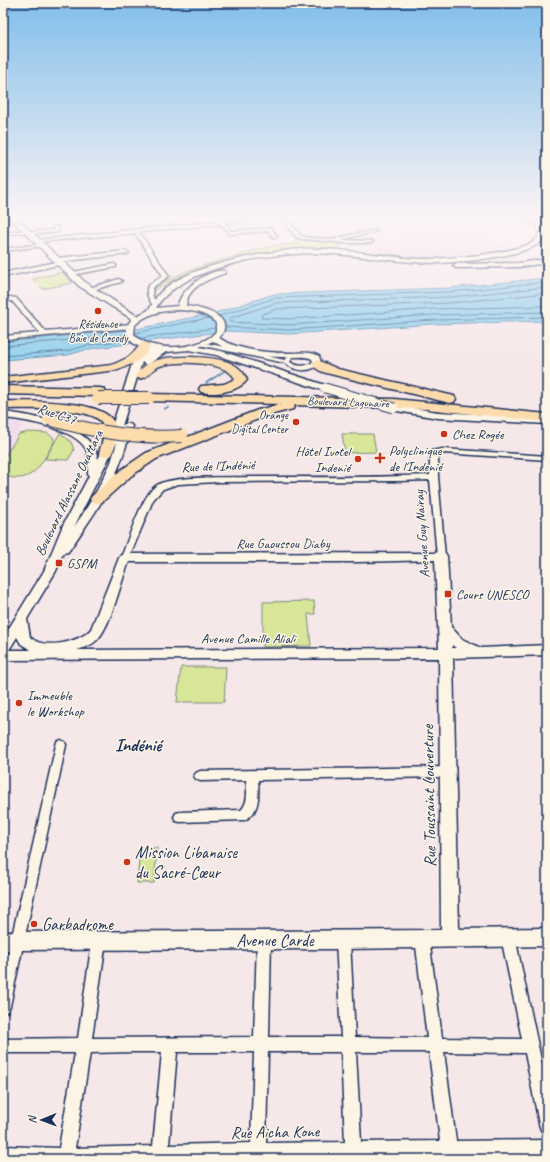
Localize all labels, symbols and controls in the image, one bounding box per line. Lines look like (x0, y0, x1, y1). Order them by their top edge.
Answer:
marker: Résidence Baie de Cocody (93, 306, 103, 316)
place label: Résidence Baie de Cocody (68, 316, 129, 346)
street label: Boulevard Lagunaire (307, 393, 390, 411)
street label: Rue C37 (36, 400, 79, 428)
place label: Orange Digital Center (231, 407, 290, 437)
marker: Orange Digital Center (291, 417, 301, 427)
street label: Boulevard Alassane Ouattara (31, 426, 107, 558)
place label: Chez Rogée (452, 426, 505, 443)
marker: Chez Rogée (439, 429, 449, 439)
place label: Polyclinique de l'Indenié (389, 442, 444, 475)
place label: Hôtel Ivotel Indenié (296, 443, 353, 476)
marker: Polyclinique de l'Indenié (374, 452, 386, 464)
marker: Hôtel Ivotel Indenié (353, 454, 363, 464)
street label: Rue de l'Indénié (181, 456, 257, 476)
street label: Avenue Guy Nairay (410, 488, 434, 578)
street label: Rue Gaoussou Diaby (236, 535, 331, 552)
place label: GSPM (67, 555, 98, 572)
marker: GSPM (54, 558, 64, 568)
place label: Cours UNESCO (456, 586, 531, 603)
marker: Cours UNESCO (443, 589, 453, 599)
street label: Avenue Camille Aliali (201, 630, 297, 647)
place label: Immeuble le Workshop (27, 687, 85, 720)
marker: Immeuble le Workshop (14, 698, 24, 708)
street label: Rue Toussaint Louverture (417, 723, 441, 867)
district label: Indénié (115, 734, 164, 756)
place label: Mission Libanaise du Sacré-Cœur (135, 842, 239, 883)
marker: Mission Libanaise du Sacré-Cœur (122, 857, 132, 867)
place label: Garbadrome (42, 914, 114, 935)
marker: Garbadrome (29, 919, 39, 929)
street label: Avenue Carde (237, 930, 315, 951)
north arrow (22, 1100, 62, 1140)
text: N (25, 1114, 39, 1124)
street label: Rue Aicha Kone (231, 1121, 321, 1143)

